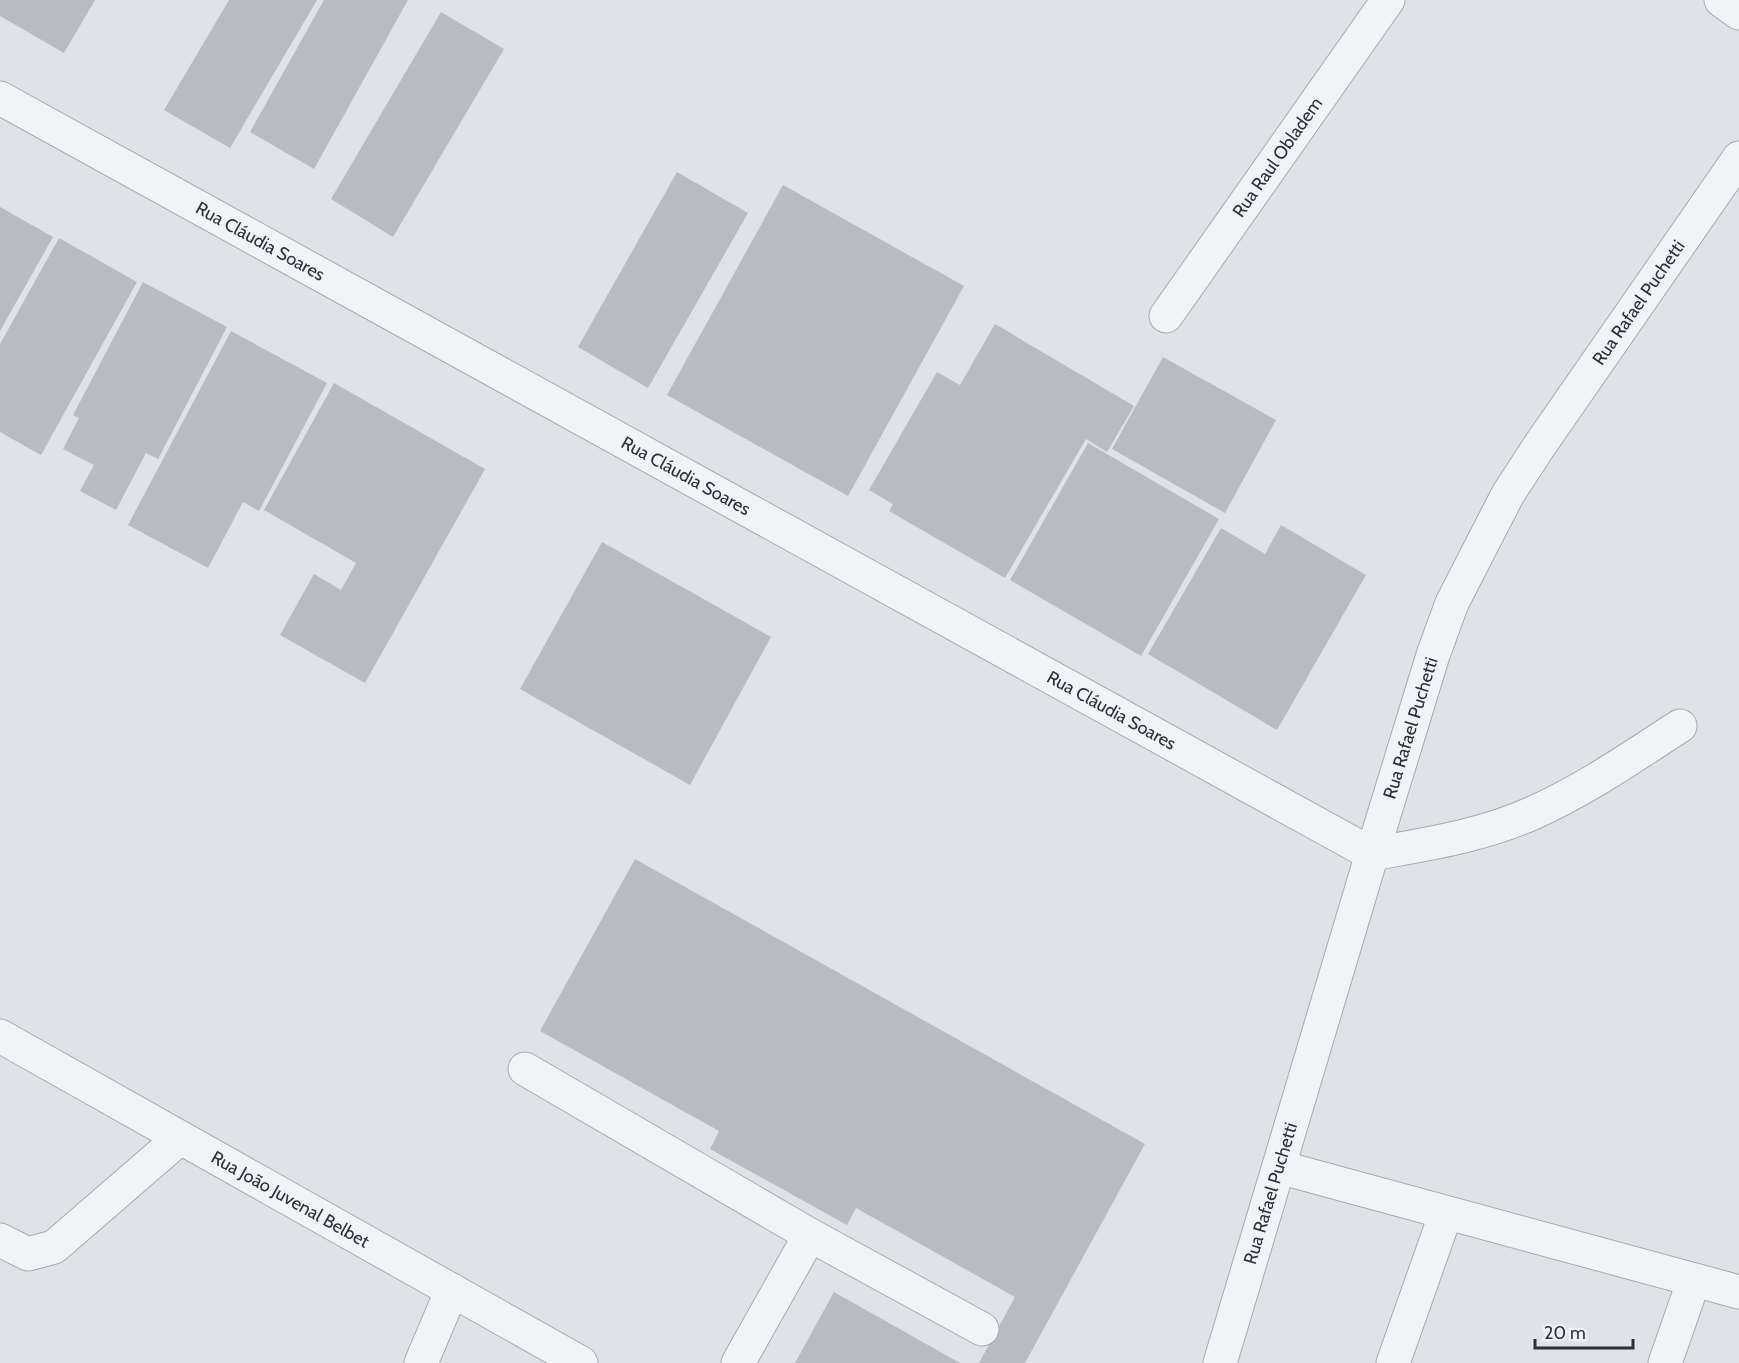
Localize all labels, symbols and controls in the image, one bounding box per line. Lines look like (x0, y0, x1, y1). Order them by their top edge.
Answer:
street label: Rua Raul Obladem (1228, 93, 1327, 222)
street label: Rua Cláudia Soares (192, 197, 328, 286)
street label: Rua Rafael Puchetti (1588, 236, 1690, 369)
street label: Rua Cláudia Soares (617, 432, 754, 520)
street label: Rua Rafael Puchetti (1379, 655, 1443, 801)
street label: Rua Cláudia Soares (1043, 666, 1180, 755)
street label: Rua Rafael Puchetti (1239, 1120, 1302, 1267)
street label: Rua João Juvenal Belbet (207, 1146, 373, 1253)
scale bar (1535, 1312, 1632, 1350)
text: 20 m (1544, 1322, 1586, 1344)

